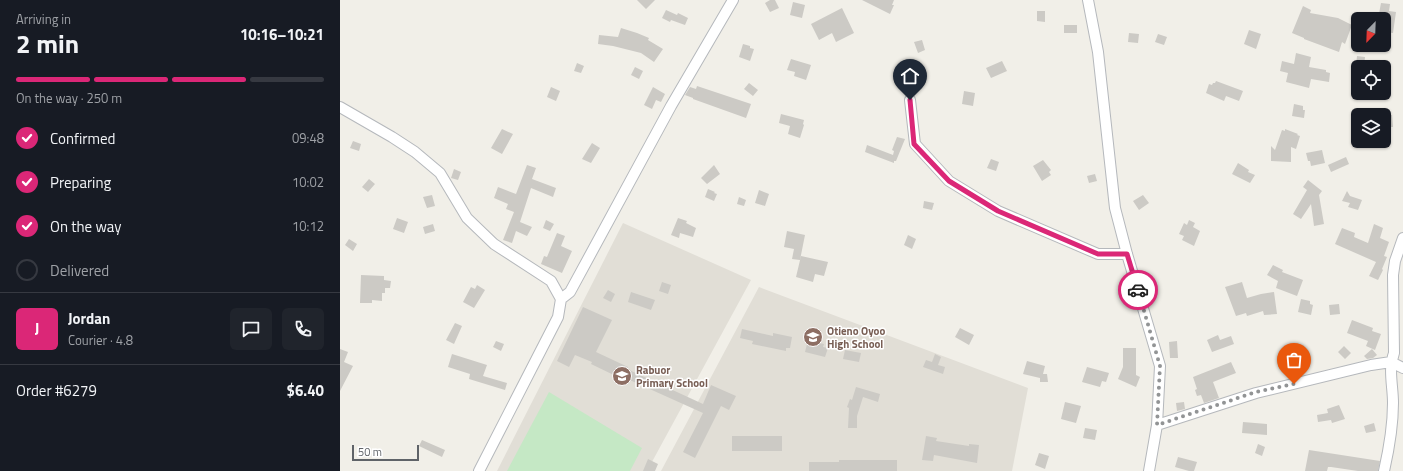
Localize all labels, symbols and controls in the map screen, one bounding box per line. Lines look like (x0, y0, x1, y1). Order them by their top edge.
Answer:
text: Arriving in (16, 9, 71, 29)
north arrow (1351, 12, 1391, 52)
map controls (1351, 12, 1391, 148)
text: 10:16–10:21 (240, 23, 324, 46)
text: 2 min (16, 24, 79, 63)
pin (893, 59, 927, 100)
button: locate (1351, 60, 1391, 100)
icon: home (899, 65, 921, 87)
text: On the way · 250 m (16, 88, 122, 108)
button: layers (1351, 108, 1391, 148)
icon: check (16, 127, 38, 149)
text: Confirmed (50, 127, 115, 150)
text: 09:48 (292, 128, 324, 148)
icon: check (16, 171, 38, 193)
text: Preparing (50, 171, 111, 194)
text: 10:02 (292, 172, 324, 192)
icon: check (16, 215, 38, 237)
text: On the way (50, 215, 122, 238)
text: 10:12 (292, 216, 324, 236)
text: Delivered (50, 259, 109, 282)
courier (1118, 270, 1158, 310)
icon: car (1127, 279, 1149, 301)
text: Jordan (68, 307, 110, 330)
button: chat (230, 308, 272, 350)
button: phone (282, 308, 324, 350)
text: J (35, 317, 39, 340)
place label: Otieno Oyoo High School (827, 323, 885, 352)
school or university icon: Otieno Oyoo High School (802, 326, 824, 348)
text: Courier · 4.8 (68, 330, 133, 350)
pin (1277, 343, 1311, 384)
icon: bag (1283, 349, 1305, 371)
place label: Rabuor Primary School (636, 362, 708, 391)
school or university icon: Rabuor Primary School (611, 365, 633, 387)
text: Order #6279 (16, 379, 97, 402)
text: $6.40 (287, 379, 324, 402)
scale bar (352, 443, 419, 462)
text: 50 m (358, 444, 382, 460)

